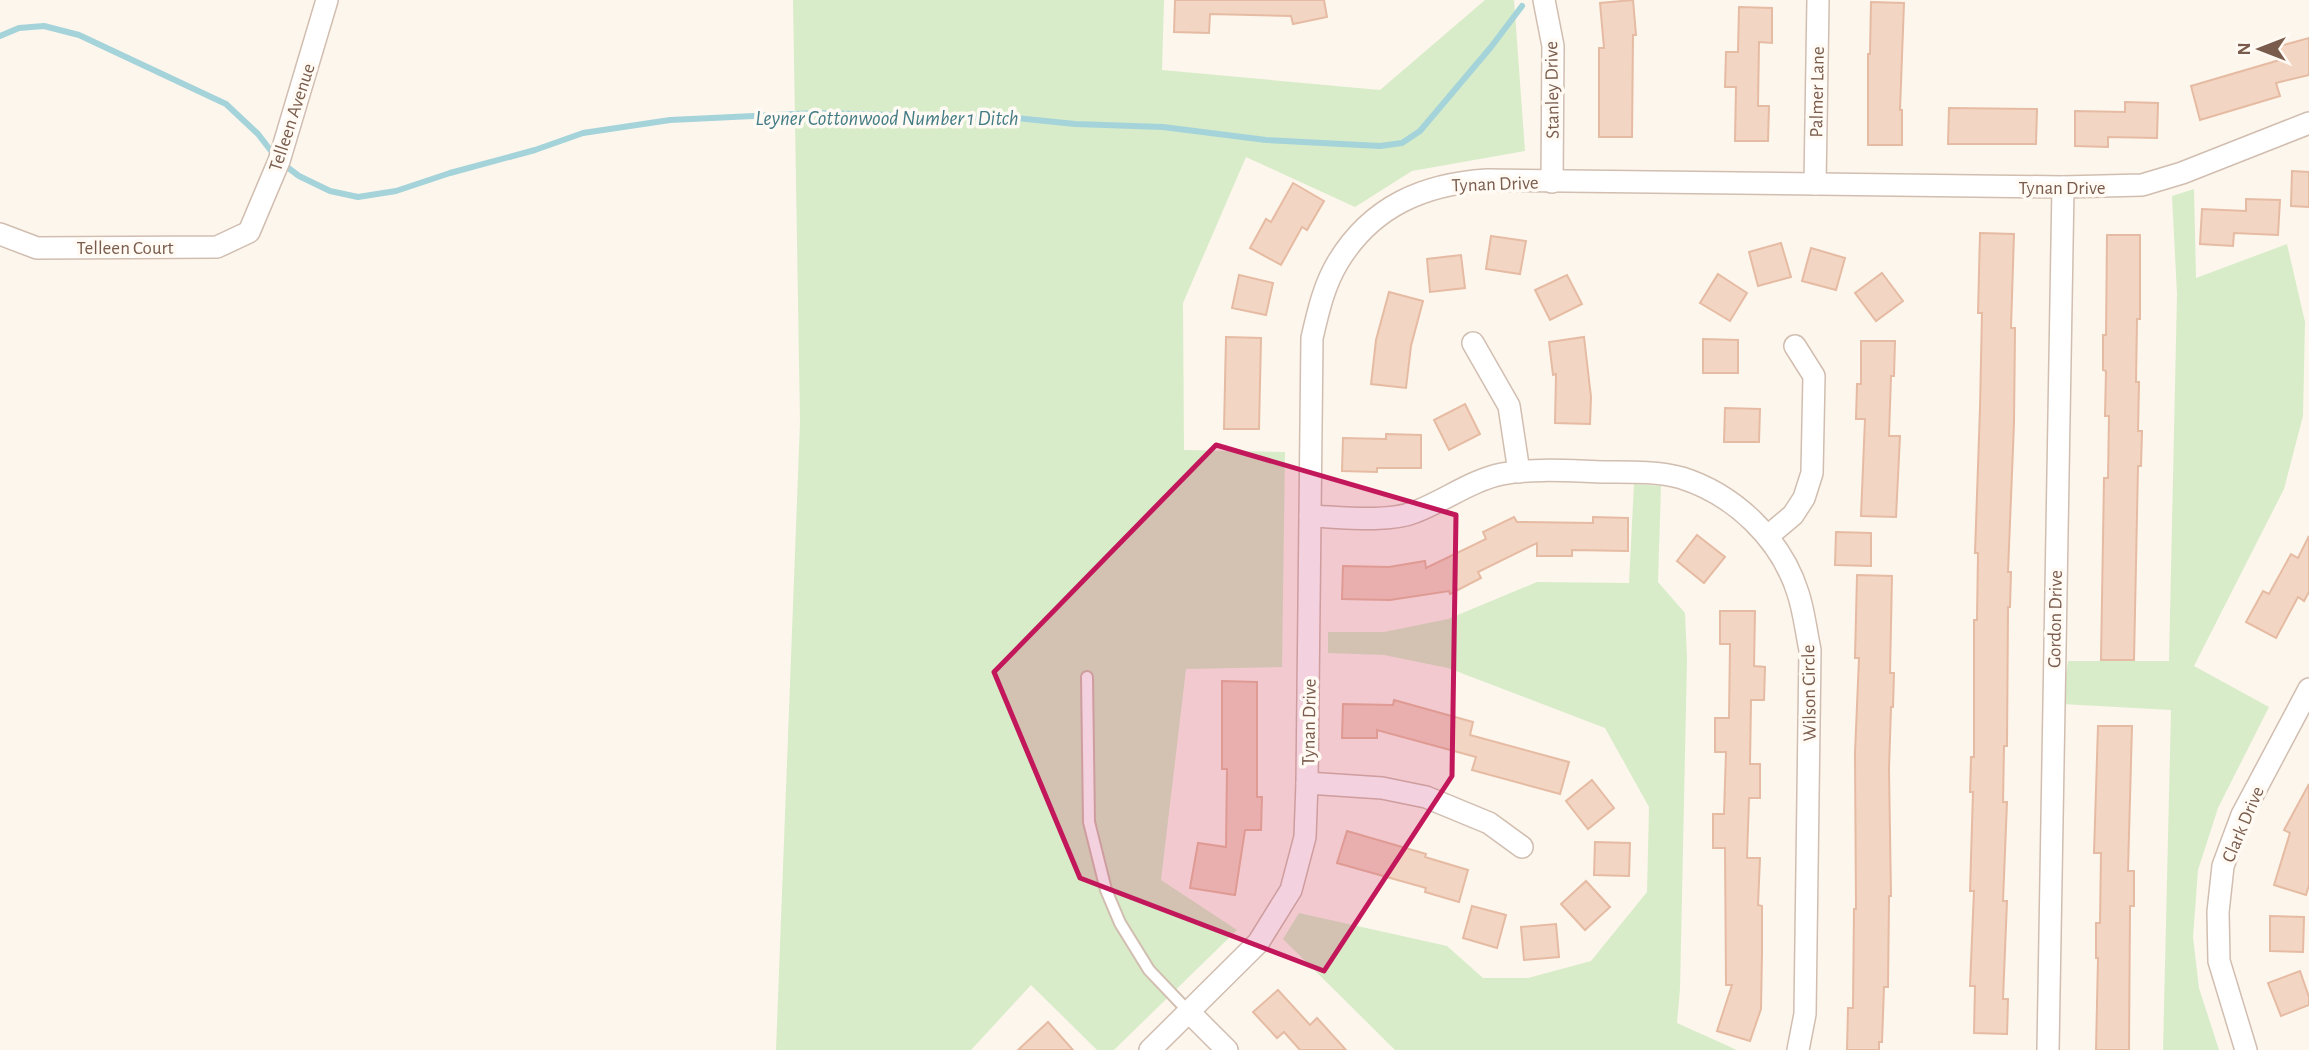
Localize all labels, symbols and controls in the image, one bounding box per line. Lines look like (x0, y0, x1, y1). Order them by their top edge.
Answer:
north arrow (2225, 14, 2295, 84)
street label: Stanley Drive (1542, 41, 1563, 139)
text: N (2235, 42, 2254, 56)
street label: Palmer Lane (1807, 46, 1828, 138)
street label: Telleen Avenue (266, 61, 319, 174)
water label: Leyner Cottonwood Number 1 Ditch (755, 108, 1019, 129)
street label: Tynan Drive (1451, 173, 1539, 196)
street label: Tynan Drive (2018, 179, 2106, 198)
street label: Telleen Court (76, 239, 174, 258)
street label: Gordon Drive (2045, 570, 2066, 668)
street label: Wilson Circle (1799, 644, 1820, 741)
street label: Tynan Drive (1299, 678, 1320, 766)
street label: Clark Drive (2219, 784, 2268, 865)

